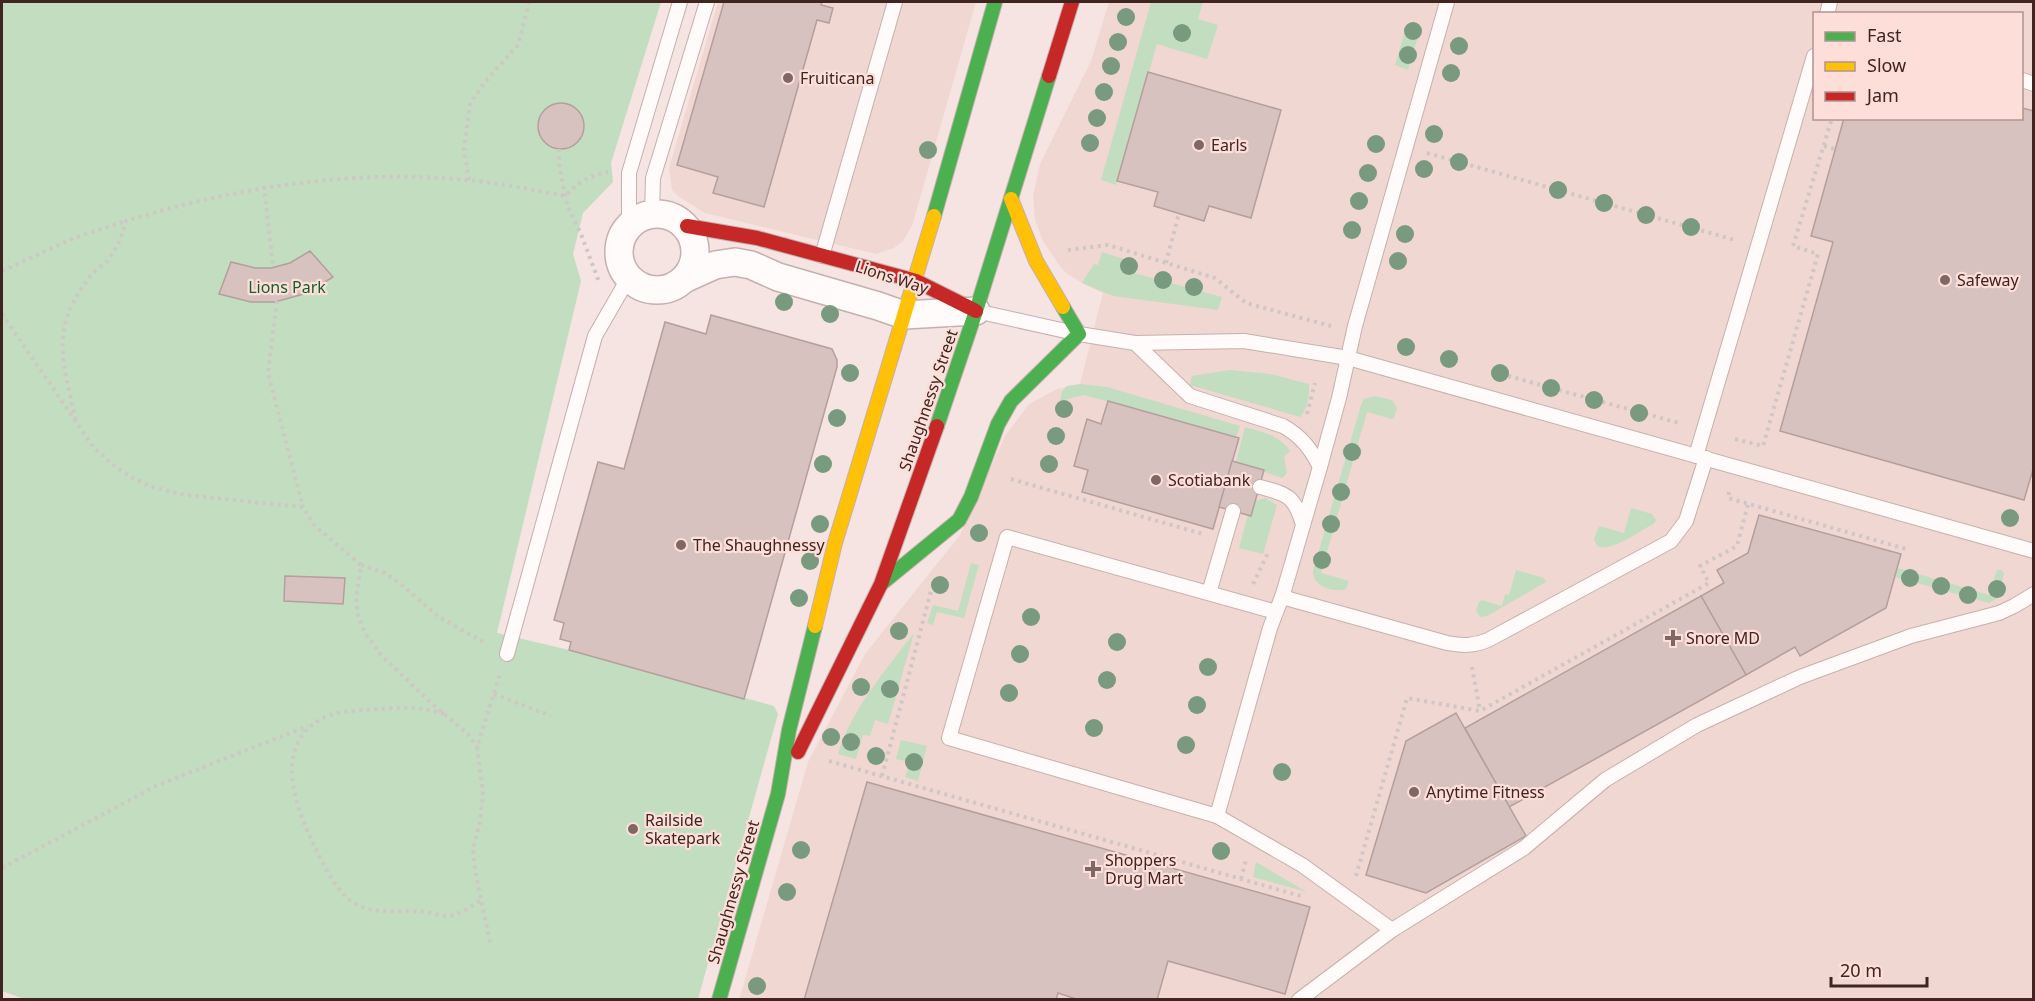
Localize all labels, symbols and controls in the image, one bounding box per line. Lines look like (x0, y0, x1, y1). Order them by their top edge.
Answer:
legend (1813, 12, 2023, 120)
text: Fast (1867, 23, 1902, 47)
text: Slow (1867, 53, 1906, 77)
place label: Fruiticana (800, 67, 874, 89)
marker: Fruiticana (781, 71, 795, 85)
text: Jam (1865, 83, 1899, 107)
place label: Earls (1211, 134, 1247, 156)
marker: Earls (1192, 138, 1206, 152)
street label: Lions Way (853, 255, 932, 299)
place label: Safeway (1957, 269, 2020, 291)
marker: Safeway (1938, 273, 1952, 287)
park label: Lions Park (248, 276, 326, 298)
street label: Shaughnessy Street (893, 326, 963, 474)
place label: Scotiabank (1168, 469, 1251, 491)
marker: Scotiabank (1149, 473, 1163, 487)
place label: The Shaughnessy (693, 534, 825, 556)
marker: The Shaughnessy (674, 538, 688, 552)
place label: Snore MD (1686, 627, 1760, 649)
marker: Snore MD (1664, 629, 1682, 647)
place label: Anytime Fitness (1426, 781, 1545, 803)
marker: Anytime Fitness (1407, 785, 1421, 799)
place label: Railside Skatepark (645, 809, 721, 849)
street label: Shaughnessy Street (702, 817, 764, 966)
marker: Railside Skatepark (626, 822, 640, 836)
place label: Shoppers Drug Mart (1105, 849, 1183, 889)
marker: Shoppers Drug Mart (1086, 862, 1100, 876)
scale bar (1831, 950, 1927, 988)
text: 20 m (1840, 958, 1882, 982)

